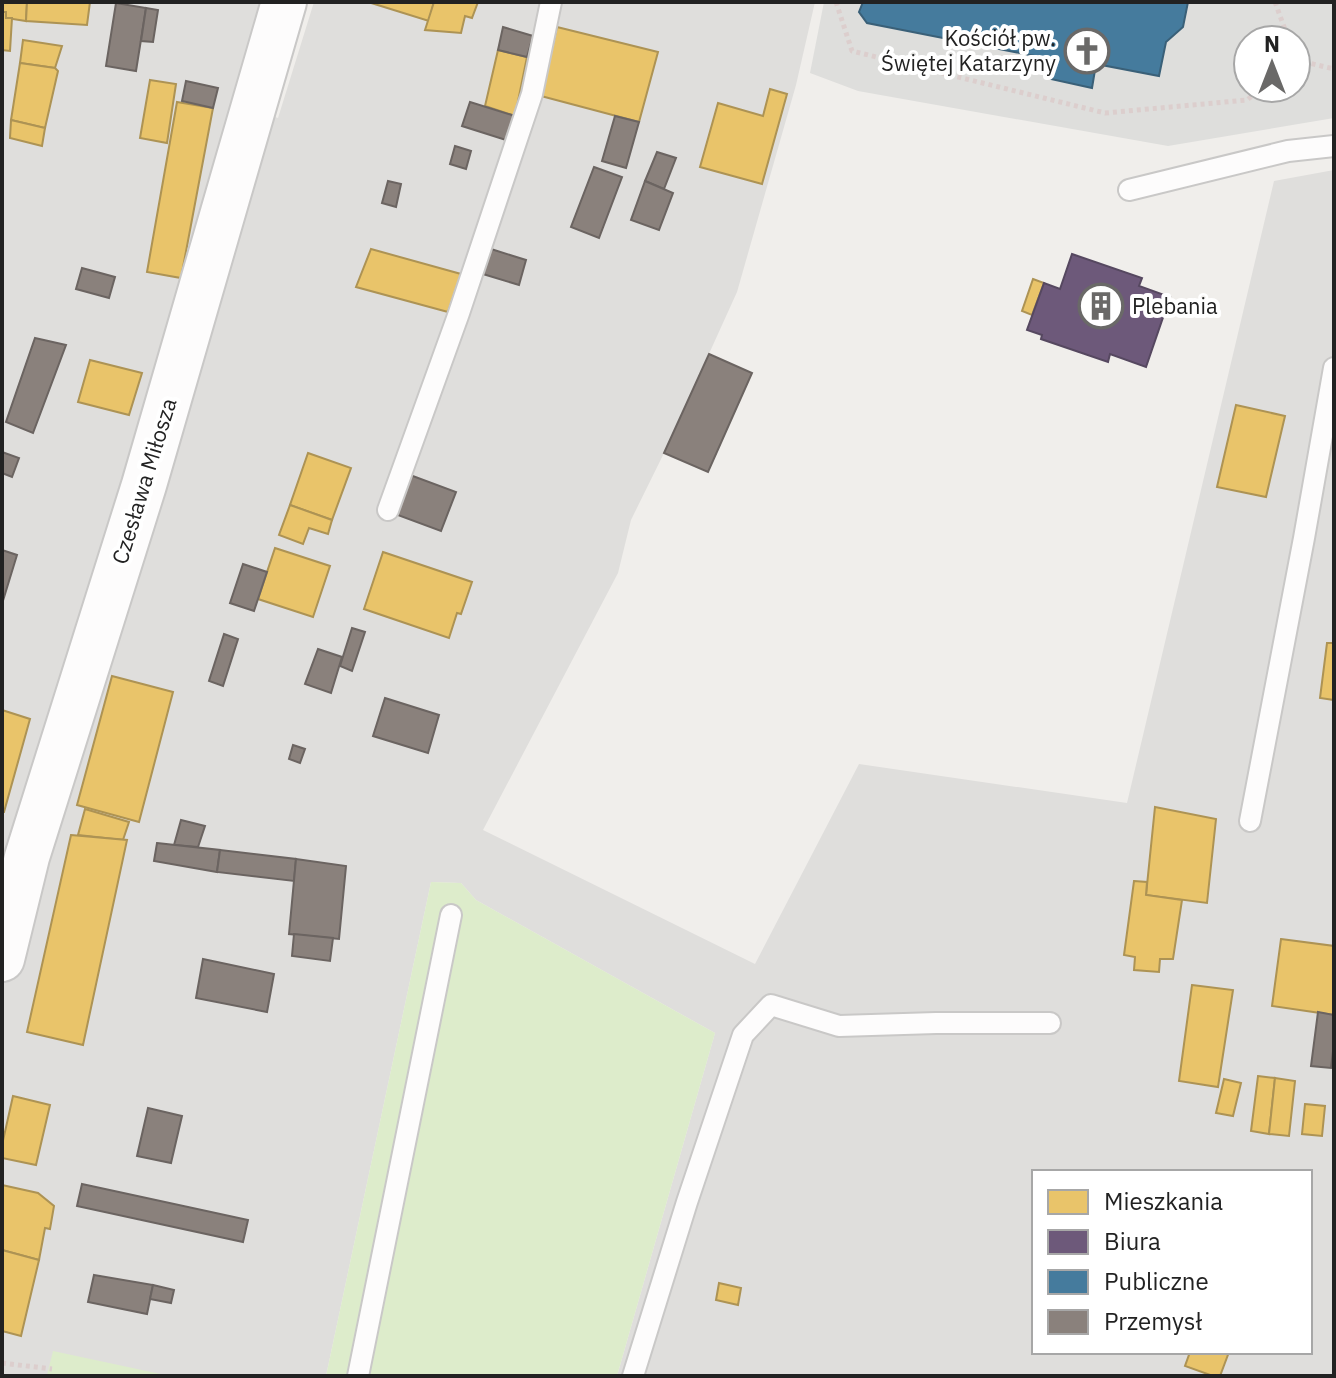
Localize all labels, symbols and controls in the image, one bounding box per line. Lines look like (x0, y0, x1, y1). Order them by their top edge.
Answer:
place label: Kościół pw. Świętej Katarzyny (881, 23, 1056, 77)
north arrow (1232, 24, 1312, 104)
church icon: Kościół pw. Świętej Katarzyny (1063, 27, 1111, 75)
text: N (1264, 29, 1280, 58)
building icon: Plebania (1077, 282, 1125, 330)
place label: Plebania (1132, 291, 1218, 320)
street label: Czesława Miłosza (104, 394, 183, 567)
legend (1032, 1170, 1312, 1354)
text: Mieszkania (1104, 1185, 1223, 1217)
text: Biura (1104, 1225, 1161, 1257)
text: Publiczne (1104, 1265, 1209, 1297)
text: Przemysł (1104, 1305, 1203, 1337)

